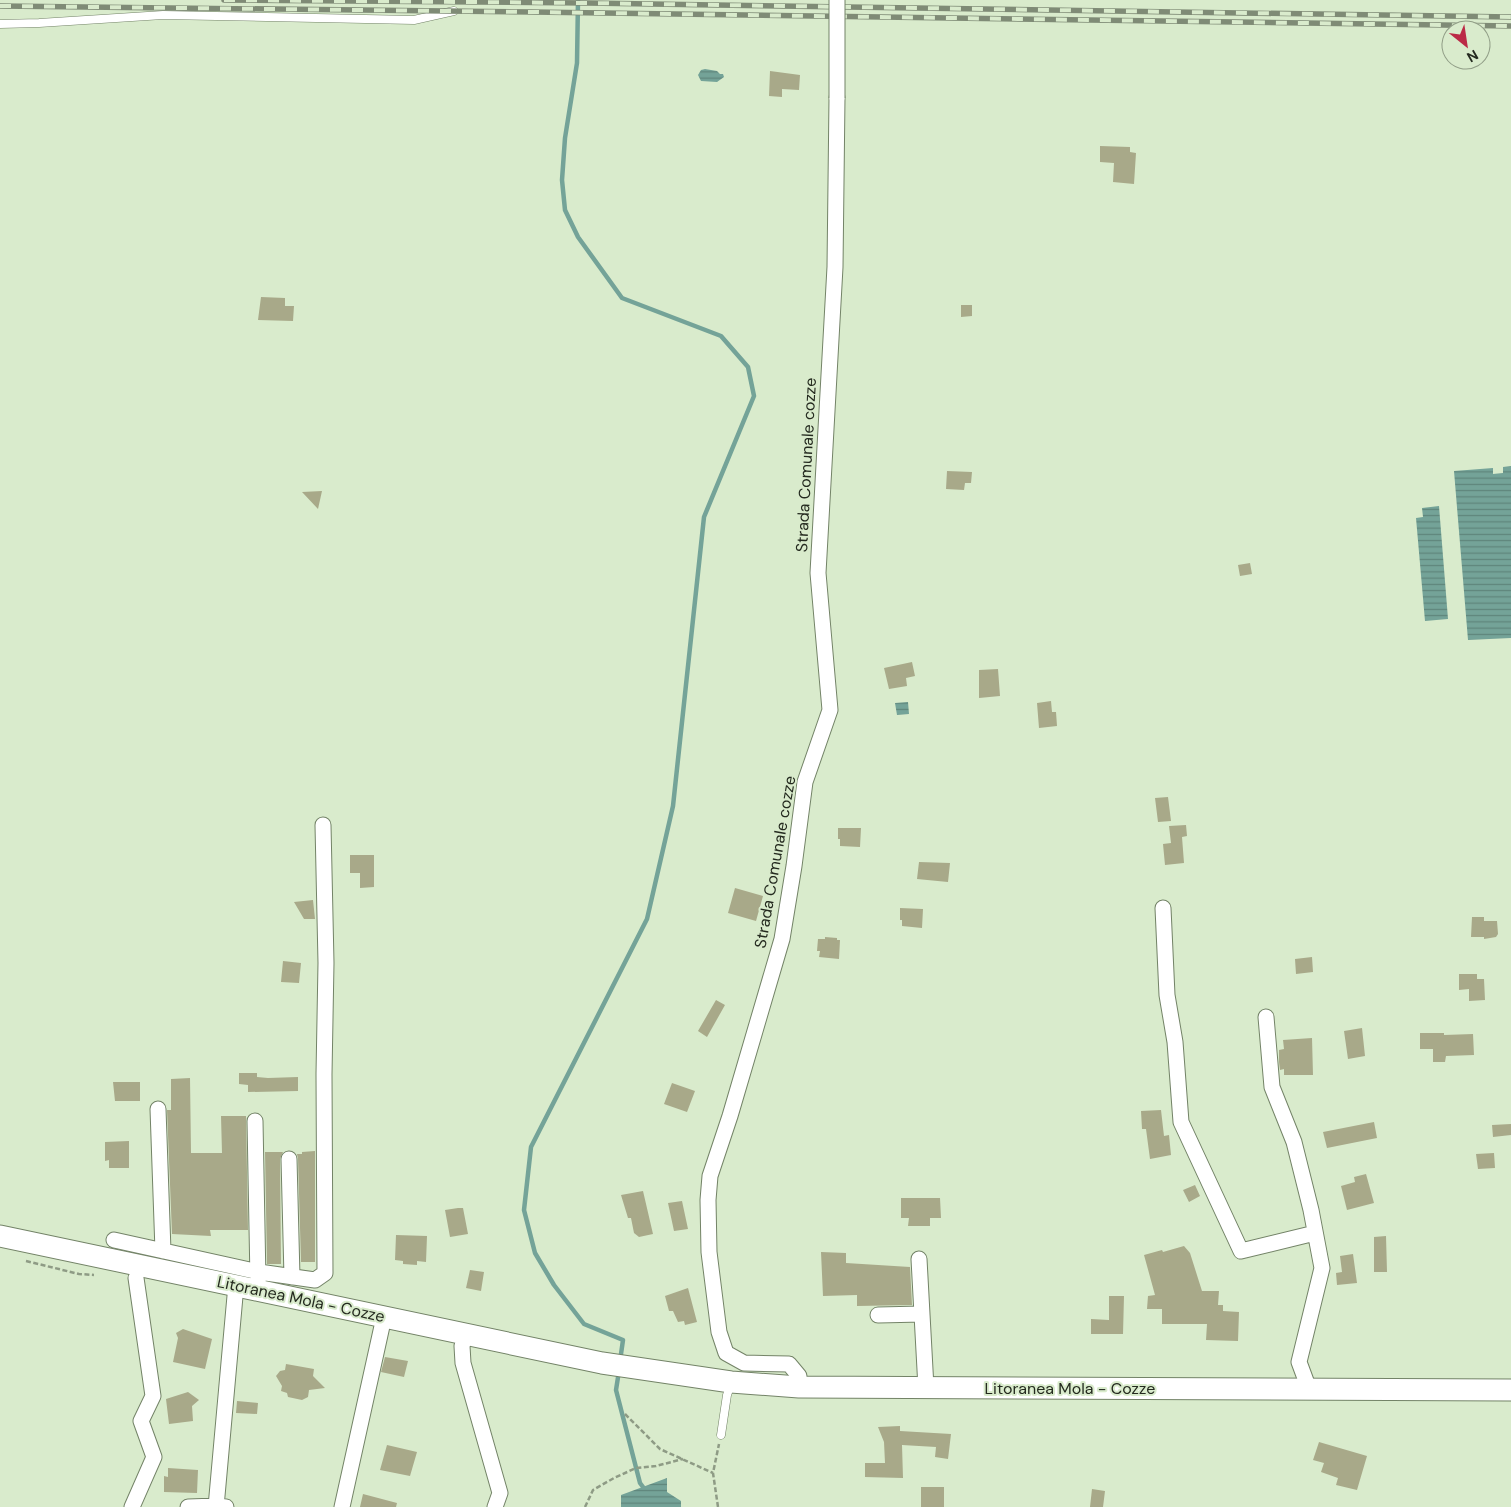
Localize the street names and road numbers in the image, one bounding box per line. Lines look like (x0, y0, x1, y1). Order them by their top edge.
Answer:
street label: Strada Comunale cozze (791, 377, 821, 553)
street label: Strada Comunale cozze (749, 774, 801, 950)
street label: Litoranea Mola - Cozze (215, 1271, 387, 1327)
street label: Litoranea Mola - Cozze (985, 1378, 1155, 1399)

